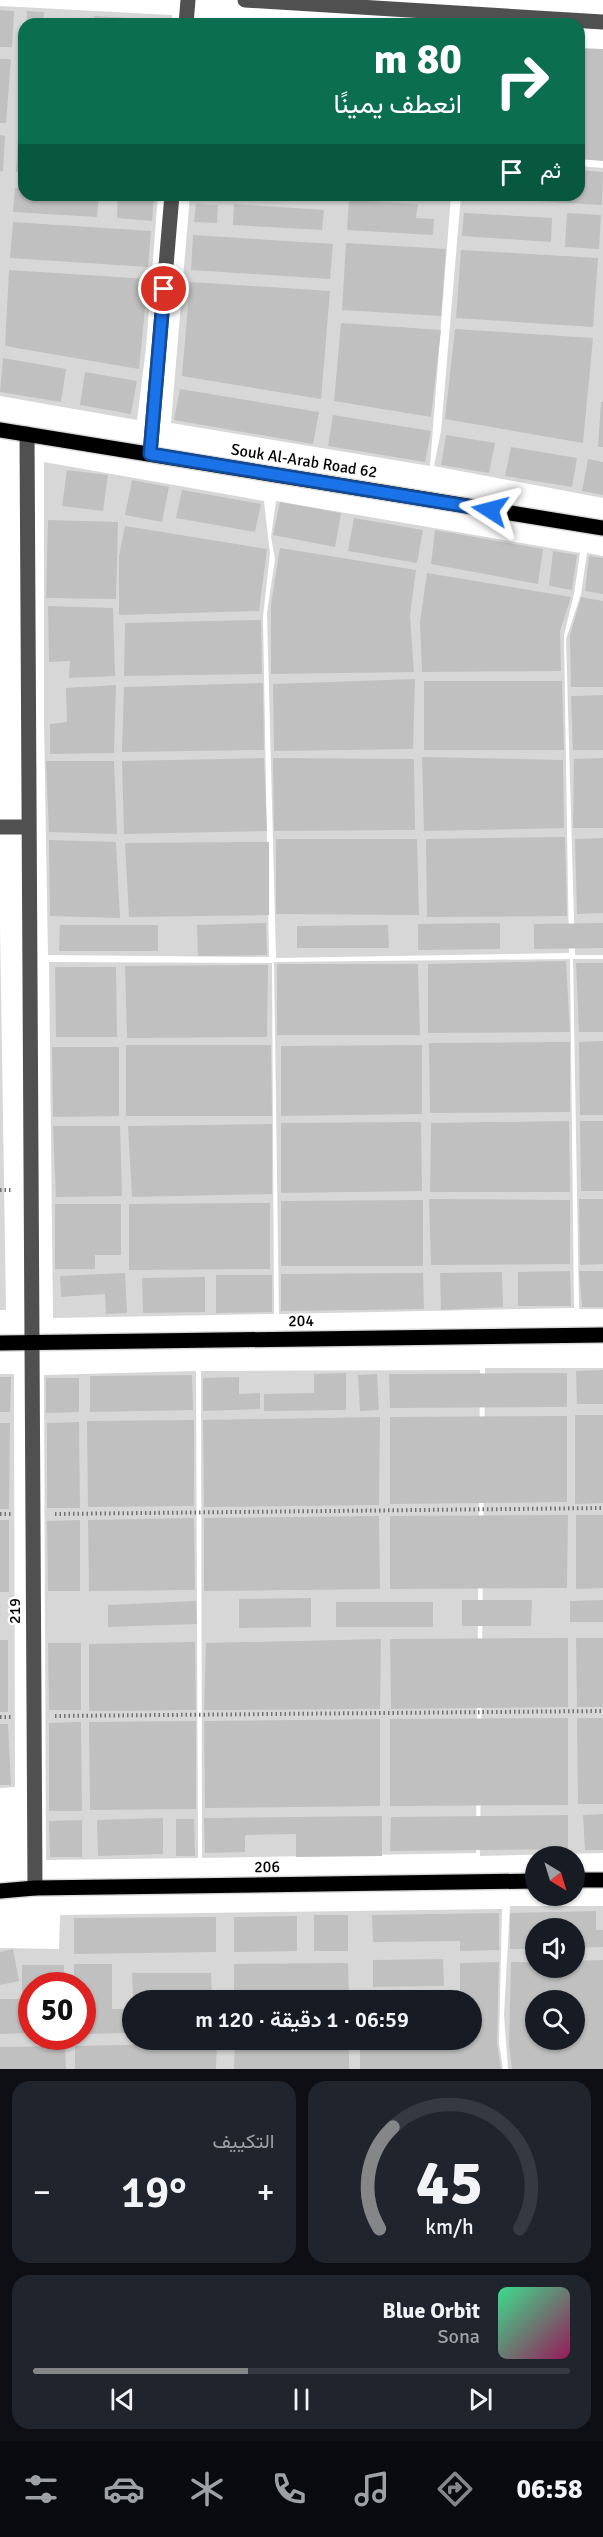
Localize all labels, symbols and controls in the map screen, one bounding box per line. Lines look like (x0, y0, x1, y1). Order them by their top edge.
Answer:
text: 80 m (373, 34, 462, 85)
icon: right (483, 42, 561, 120)
text: انعطف يمينًا (333, 88, 462, 121)
icon: arrive (495, 156, 528, 189)
text: ثم (540, 157, 561, 184)
pin (138, 263, 189, 314)
icon: arrive (147, 272, 180, 305)
street label: Souk Al-Arab Road 62 (229, 440, 379, 482)
position arrow (458, 478, 522, 542)
street label: 204 (288, 1311, 314, 1331)
street label: 219 (5, 1598, 25, 1624)
north arrow (525, 1846, 585, 1906)
map controls (525, 1846, 585, 2050)
street label: 206 (254, 1857, 280, 1877)
button: sound (525, 1918, 585, 1978)
speed limit sign: 50 (18, 1972, 96, 2050)
button: search (525, 1990, 585, 2050)
text: 06:59 · 1 دقيقة · 120 m (195, 2006, 409, 2033)
text: التكييف (212, 2129, 275, 2154)
text: 45 (416, 2144, 483, 2221)
text: 19° (121, 2165, 187, 2220)
text: − (33, 2172, 51, 2213)
text: + (257, 2172, 274, 2213)
text: km/h (425, 2214, 474, 2240)
text: Blue Orbit (382, 2297, 480, 2324)
text: Sona (437, 2324, 480, 2349)
icon: previous (106, 2383, 139, 2416)
icon: pause (285, 2383, 318, 2416)
icon: next (464, 2383, 497, 2416)
icon: filters (20, 2468, 62, 2510)
icon: car (103, 2468, 145, 2510)
icon: climate (186, 2468, 228, 2510)
icon: phone (268, 2468, 310, 2510)
icon: music (351, 2468, 393, 2510)
icon: directions (434, 2468, 476, 2510)
text: 06:58 (516, 2473, 583, 2506)

